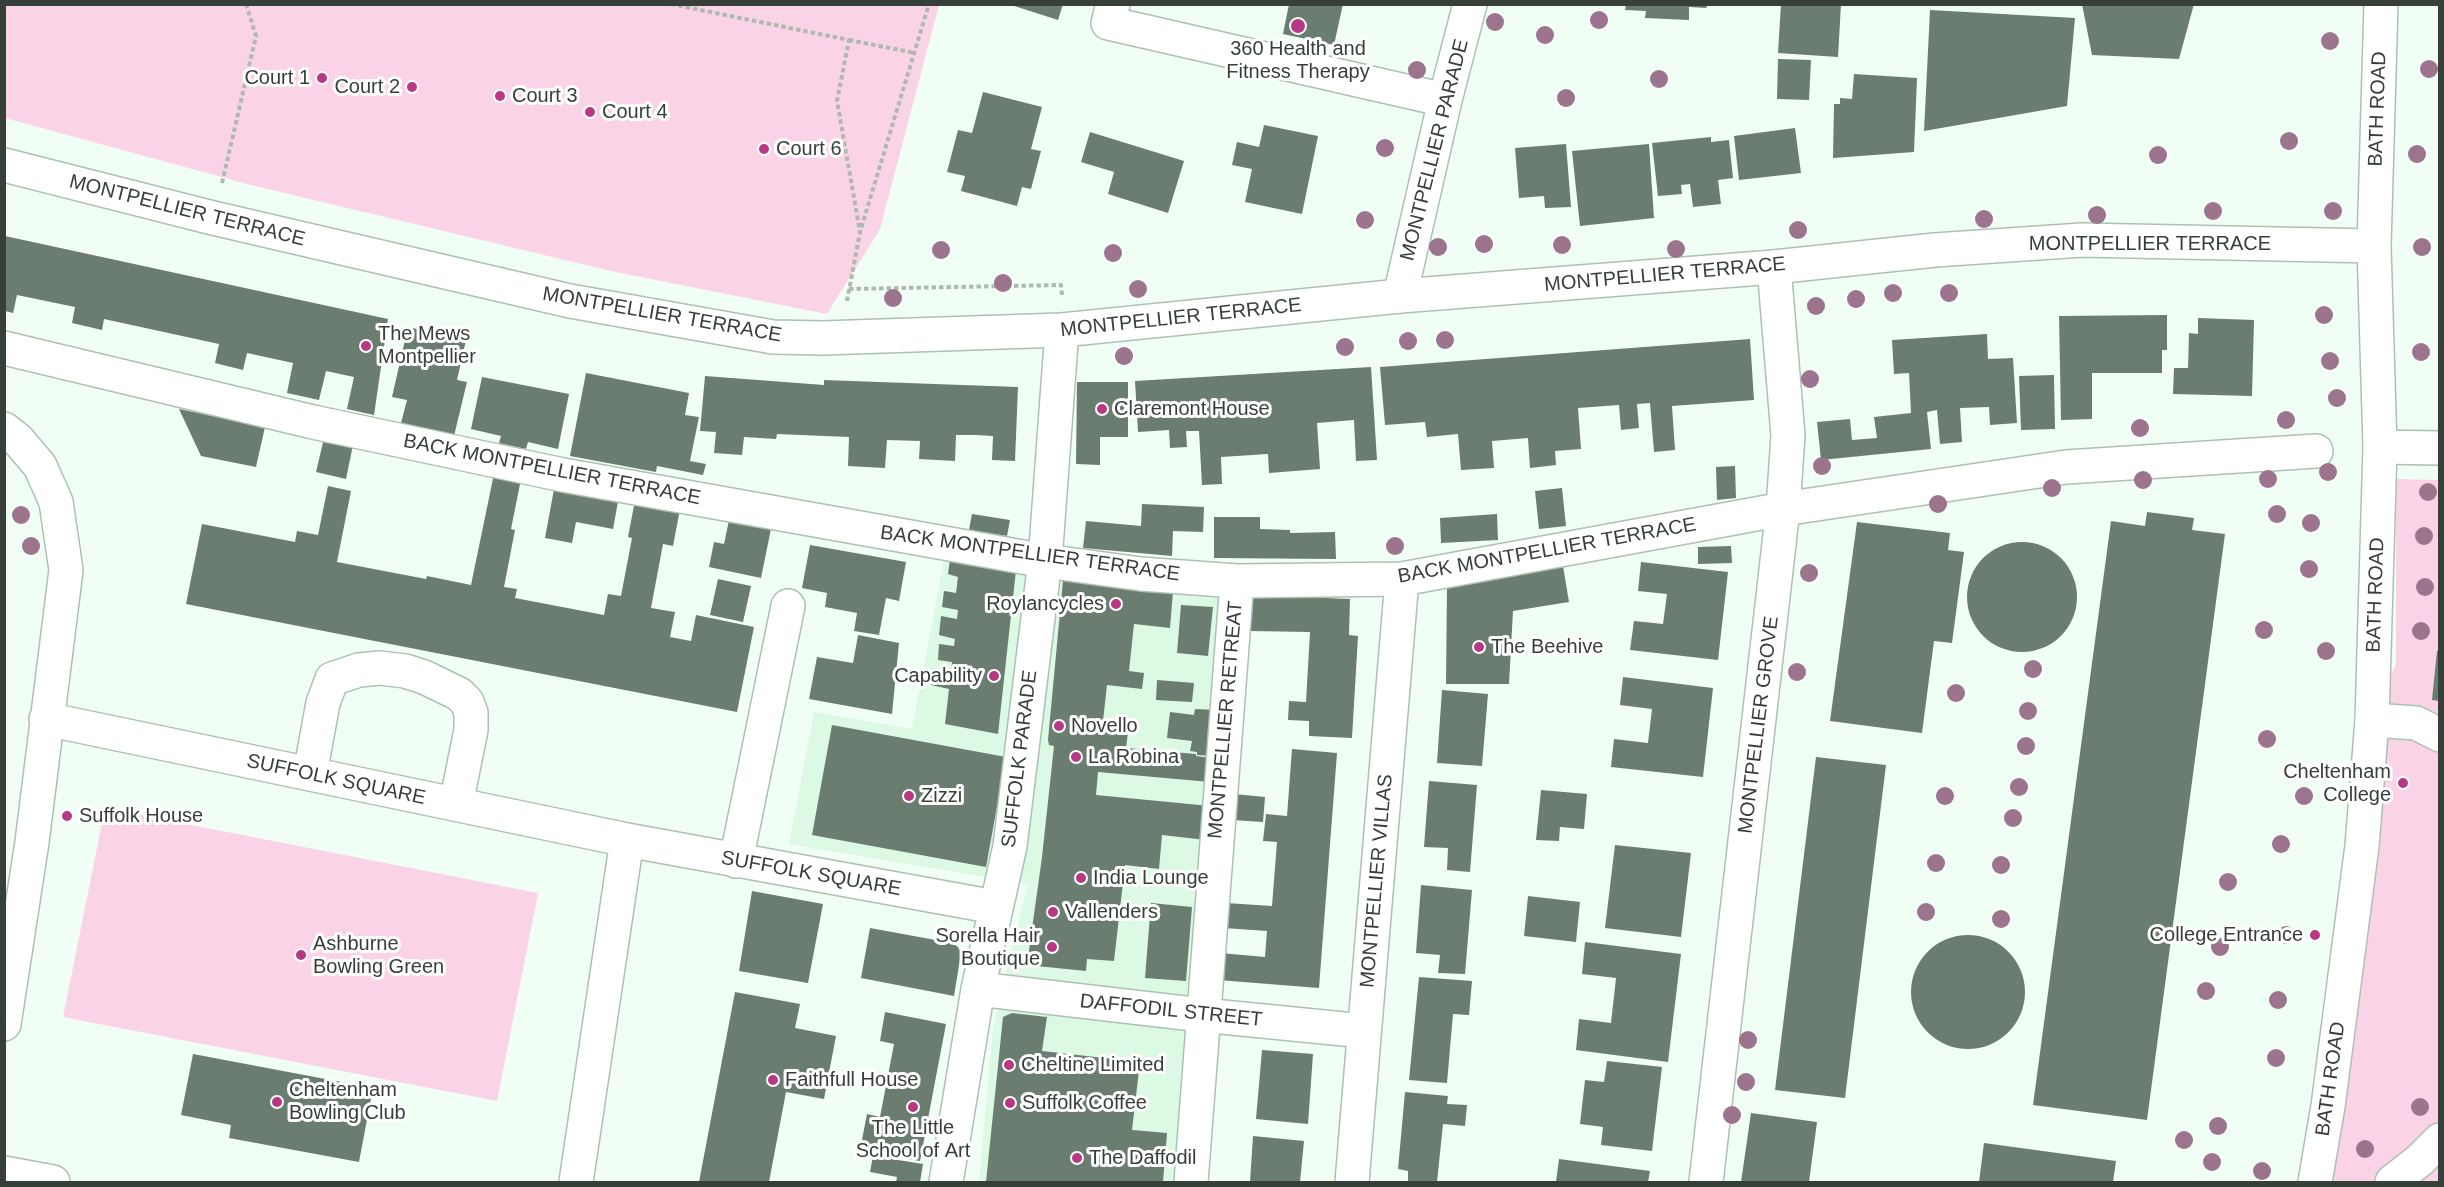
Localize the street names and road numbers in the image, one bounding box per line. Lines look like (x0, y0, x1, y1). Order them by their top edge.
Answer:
street label: MONTPELLIER PARADE (1396, 37, 1474, 263)
street label: BATH ROAD (2364, 51, 2392, 167)
street label: MONTPELLIER TERRACE (67, 170, 307, 252)
street label: MONTPELLIER TERRACE (2029, 232, 2271, 256)
street label: MONTPELLIER TERRACE (1543, 252, 1787, 298)
street label: MONTPELLIER TERRACE (541, 282, 783, 348)
street label: MONTPELLIER TERRACE (1059, 293, 1303, 343)
street label: BACK MONTPELLIER TERRACE (401, 429, 703, 511)
street label: BACK MONTPELLIER TERRACE (1396, 513, 1698, 589)
street label: BACK MONTPELLIER TERRACE (879, 521, 1181, 587)
street label: BATH ROAD (2362, 537, 2390, 653)
street label: MONTPELLIER RETREAT (1204, 600, 1248, 840)
street label: MONTPELLIER GROVE (1734, 615, 1784, 835)
street label: SUFFOLK PARADE (997, 669, 1043, 849)
street label: SUFFOLK SQUARE (244, 749, 428, 811)
street label: MONTPELLIER VILLAS (1356, 773, 1398, 989)
street label: SUFFOLK SQUARE (719, 846, 903, 902)
street label: DAFFODIL STREET (1079, 989, 1263, 1033)
street label: BATH ROAD (2311, 1020, 2351, 1138)

